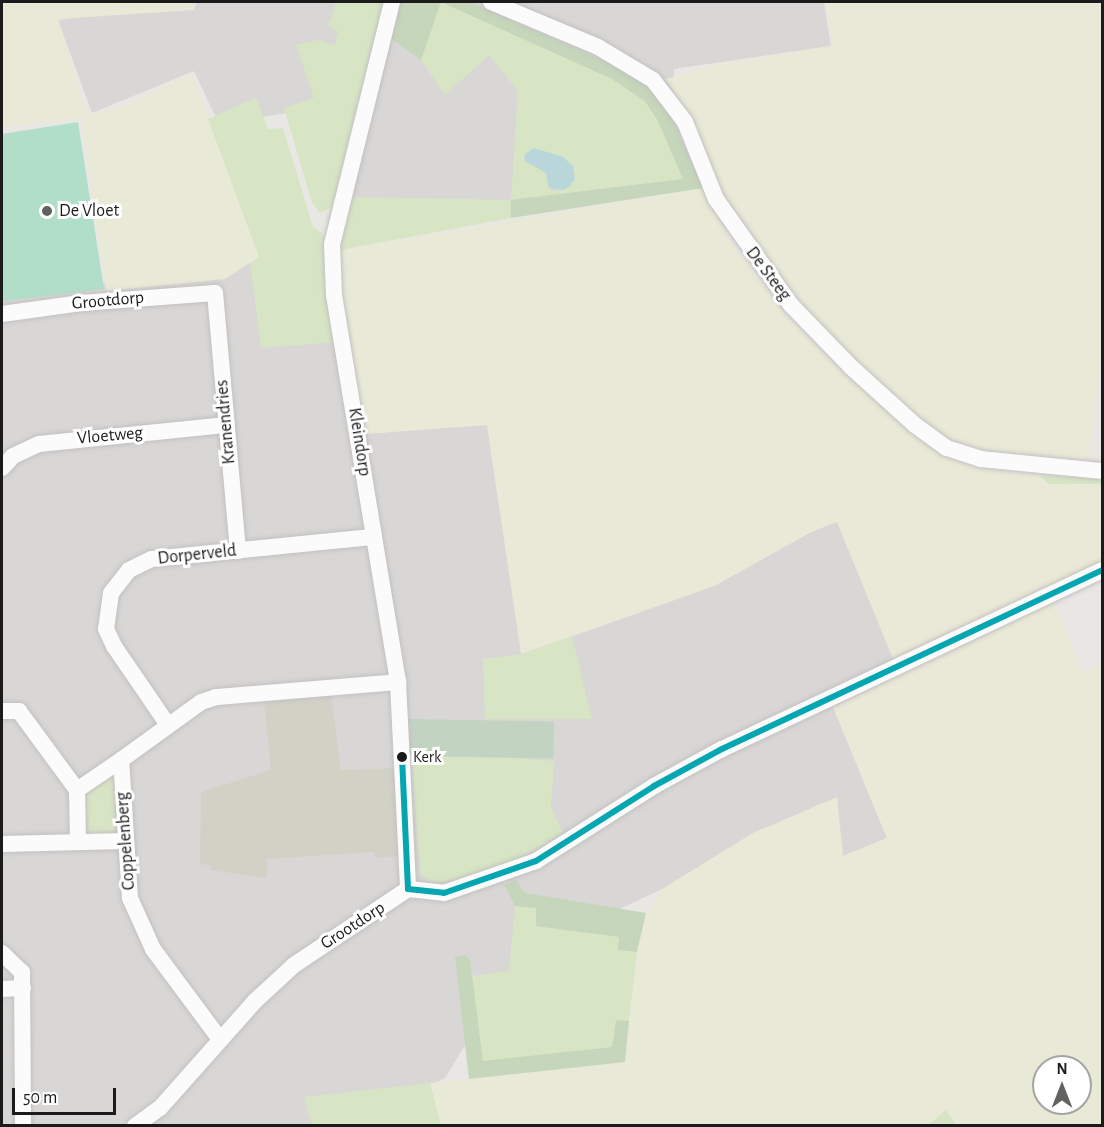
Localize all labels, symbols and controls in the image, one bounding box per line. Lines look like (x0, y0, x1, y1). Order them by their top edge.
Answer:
place label: De Vloet (59, 200, 119, 222)
marker: De Vloet (40, 204, 54, 218)
street label: De Steeg (741, 243, 795, 305)
street label: Grootdorp (71, 287, 145, 315)
street label: Kranendries (212, 379, 240, 465)
street label: Kleindorp (343, 406, 375, 478)
street label: Vloetweg (76, 422, 144, 450)
street label: Dorperveld (157, 540, 237, 570)
place label: Kerk (413, 747, 441, 767)
marker: Kerk (396, 751, 408, 763)
street label: Coppelenberg (112, 791, 140, 891)
street label: Grootdorp (317, 897, 389, 955)
north arrow (1032, 1055, 1092, 1115)
text: N (1056, 1061, 1068, 1077)
scale bar (15, 1076, 118, 1114)
text: 50 m (23, 1089, 57, 1107)

